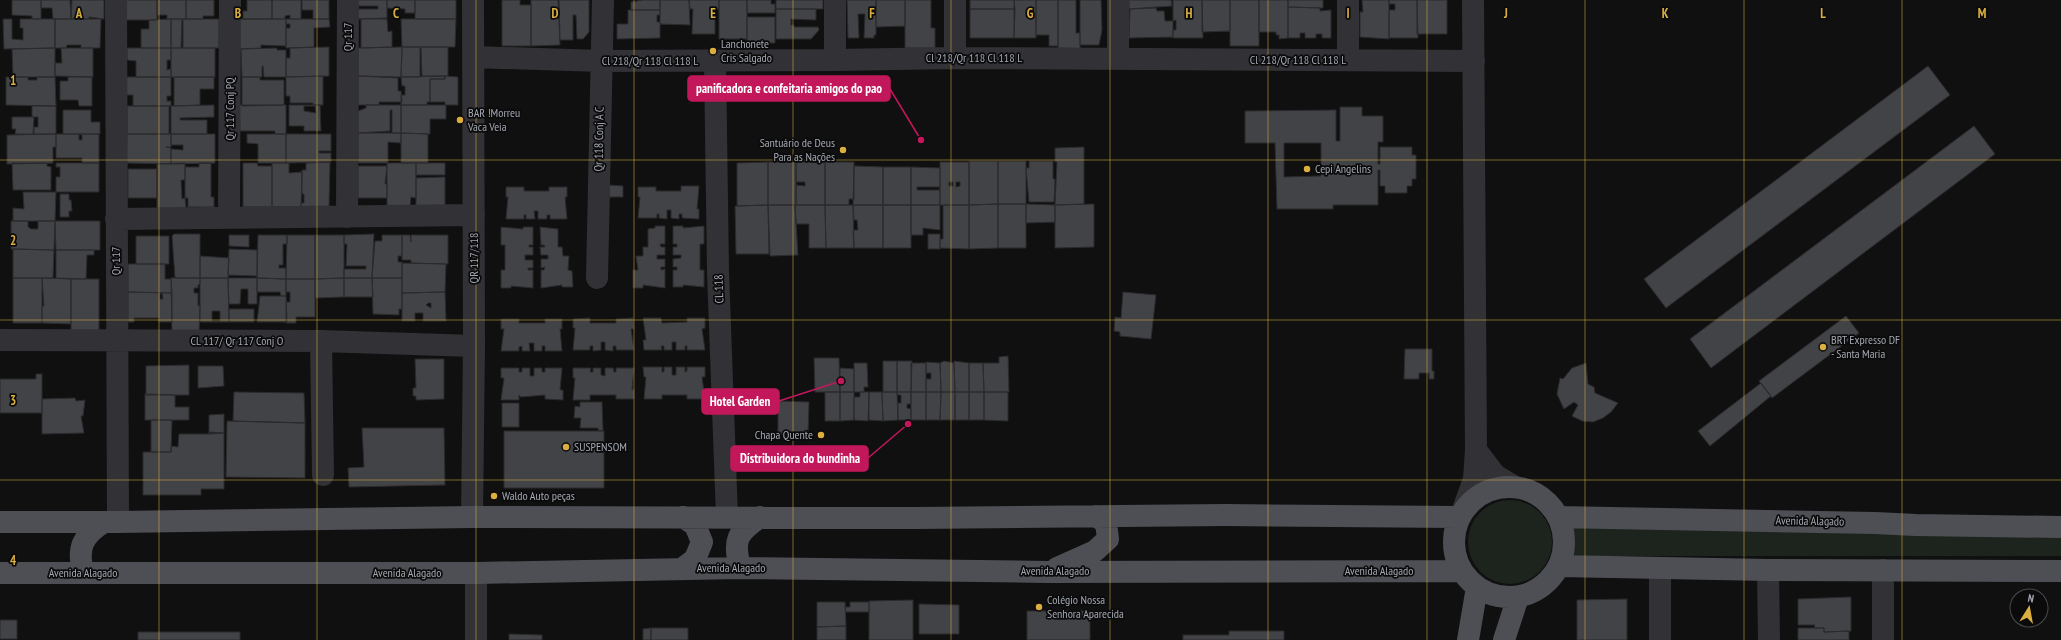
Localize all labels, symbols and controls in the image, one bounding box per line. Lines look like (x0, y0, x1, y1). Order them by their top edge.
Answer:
text: A (75, 5, 83, 22)
text: B (235, 5, 241, 22)
text: C (393, 5, 399, 22)
text: D (552, 5, 559, 22)
text: E (710, 5, 716, 22)
text: F (869, 5, 875, 22)
text: G (1027, 5, 1034, 22)
text: H (1186, 5, 1193, 22)
text: I (1346, 5, 1350, 22)
text: J (1503, 5, 1508, 22)
text: K (1662, 5, 1669, 22)
text: L (1820, 5, 1826, 22)
text: M (1978, 5, 1987, 22)
street label: Qr 117 (340, 23, 355, 51)
place label: Lanchonete Cris Salgado (721, 36, 772, 65)
marker: Lanchonete Cris Salgado (708, 46, 718, 56)
street label: Cl 218/Qr 118 Cl 118 L (926, 50, 1022, 65)
street label: Cl 218/Qr 118 Cl 118 L (1250, 52, 1346, 67)
street label: Cl 218/Qr 118 Cl 118 L (602, 53, 698, 68)
text: 1 (10, 72, 16, 89)
callout: panificadora e confeitaria amigos do pao (688, 76, 890, 101)
street label: Qr 117 Conj PQ (222, 77, 237, 141)
text: panificadora e confeitaria amigos do pao (696, 80, 882, 97)
place label: BAR !Morreu Vaca Veia (467, 105, 520, 134)
street label: Qr 118 Conj A C (590, 106, 607, 172)
marker: BAR !Morreu Vaca Veia (455, 115, 465, 125)
place label: Santuário de Deus Para as Nações (760, 135, 835, 164)
marker: Santuário de Deus Para as Nações (838, 145, 848, 155)
place label: Cepi Angelins (1315, 161, 1371, 176)
marker: Cepi Angelins (1302, 164, 1312, 174)
text: 2 (10, 232, 16, 249)
street label: QR 117/118 (466, 233, 481, 283)
street label: Qr 117 (108, 247, 123, 275)
street label: CL 118 (711, 274, 726, 304)
place label: BRT Expresso DF - Santa Maria (1831, 332, 1900, 361)
street label: CL 117/ Qr 117 Conj O (191, 333, 284, 348)
marker: BRT Expresso DF - Santa Maria (1818, 342, 1828, 352)
callout: Hotel Garden (702, 389, 779, 414)
text: 3 (10, 392, 16, 409)
text: Hotel Garden (710, 393, 770, 410)
place label: Chapa Quente (755, 427, 813, 442)
marker: Chapa Quente (816, 430, 826, 440)
place label: SUSPENSOM (574, 439, 627, 454)
marker: SUSPENSOM (561, 442, 571, 452)
callout: Dístribuidora do bundinha (731, 446, 868, 471)
text: Dístribuidora do bundinha (740, 450, 860, 467)
place label: Waldo Auto peças (502, 488, 575, 503)
marker: Waldo Auto peças (489, 491, 499, 501)
street label: Avenida Alagado (1776, 512, 1844, 529)
text: 4 (10, 552, 17, 569)
street label: Avenida Alagado (697, 560, 765, 575)
street label: Avenida Alagado (1021, 563, 1089, 578)
street label: Avenida Alagado (1345, 563, 1413, 578)
street label: Avenida Alagado (49, 565, 117, 580)
street label: Avenida Alagado (373, 565, 441, 580)
north arrow (2009, 588, 2049, 628)
text: N (2027, 591, 2035, 606)
place label: Colégio Nossa Senhora Aparecida (1047, 592, 1124, 621)
marker: Colégio Nossa Senhora Aparecida (1034, 602, 1044, 612)

